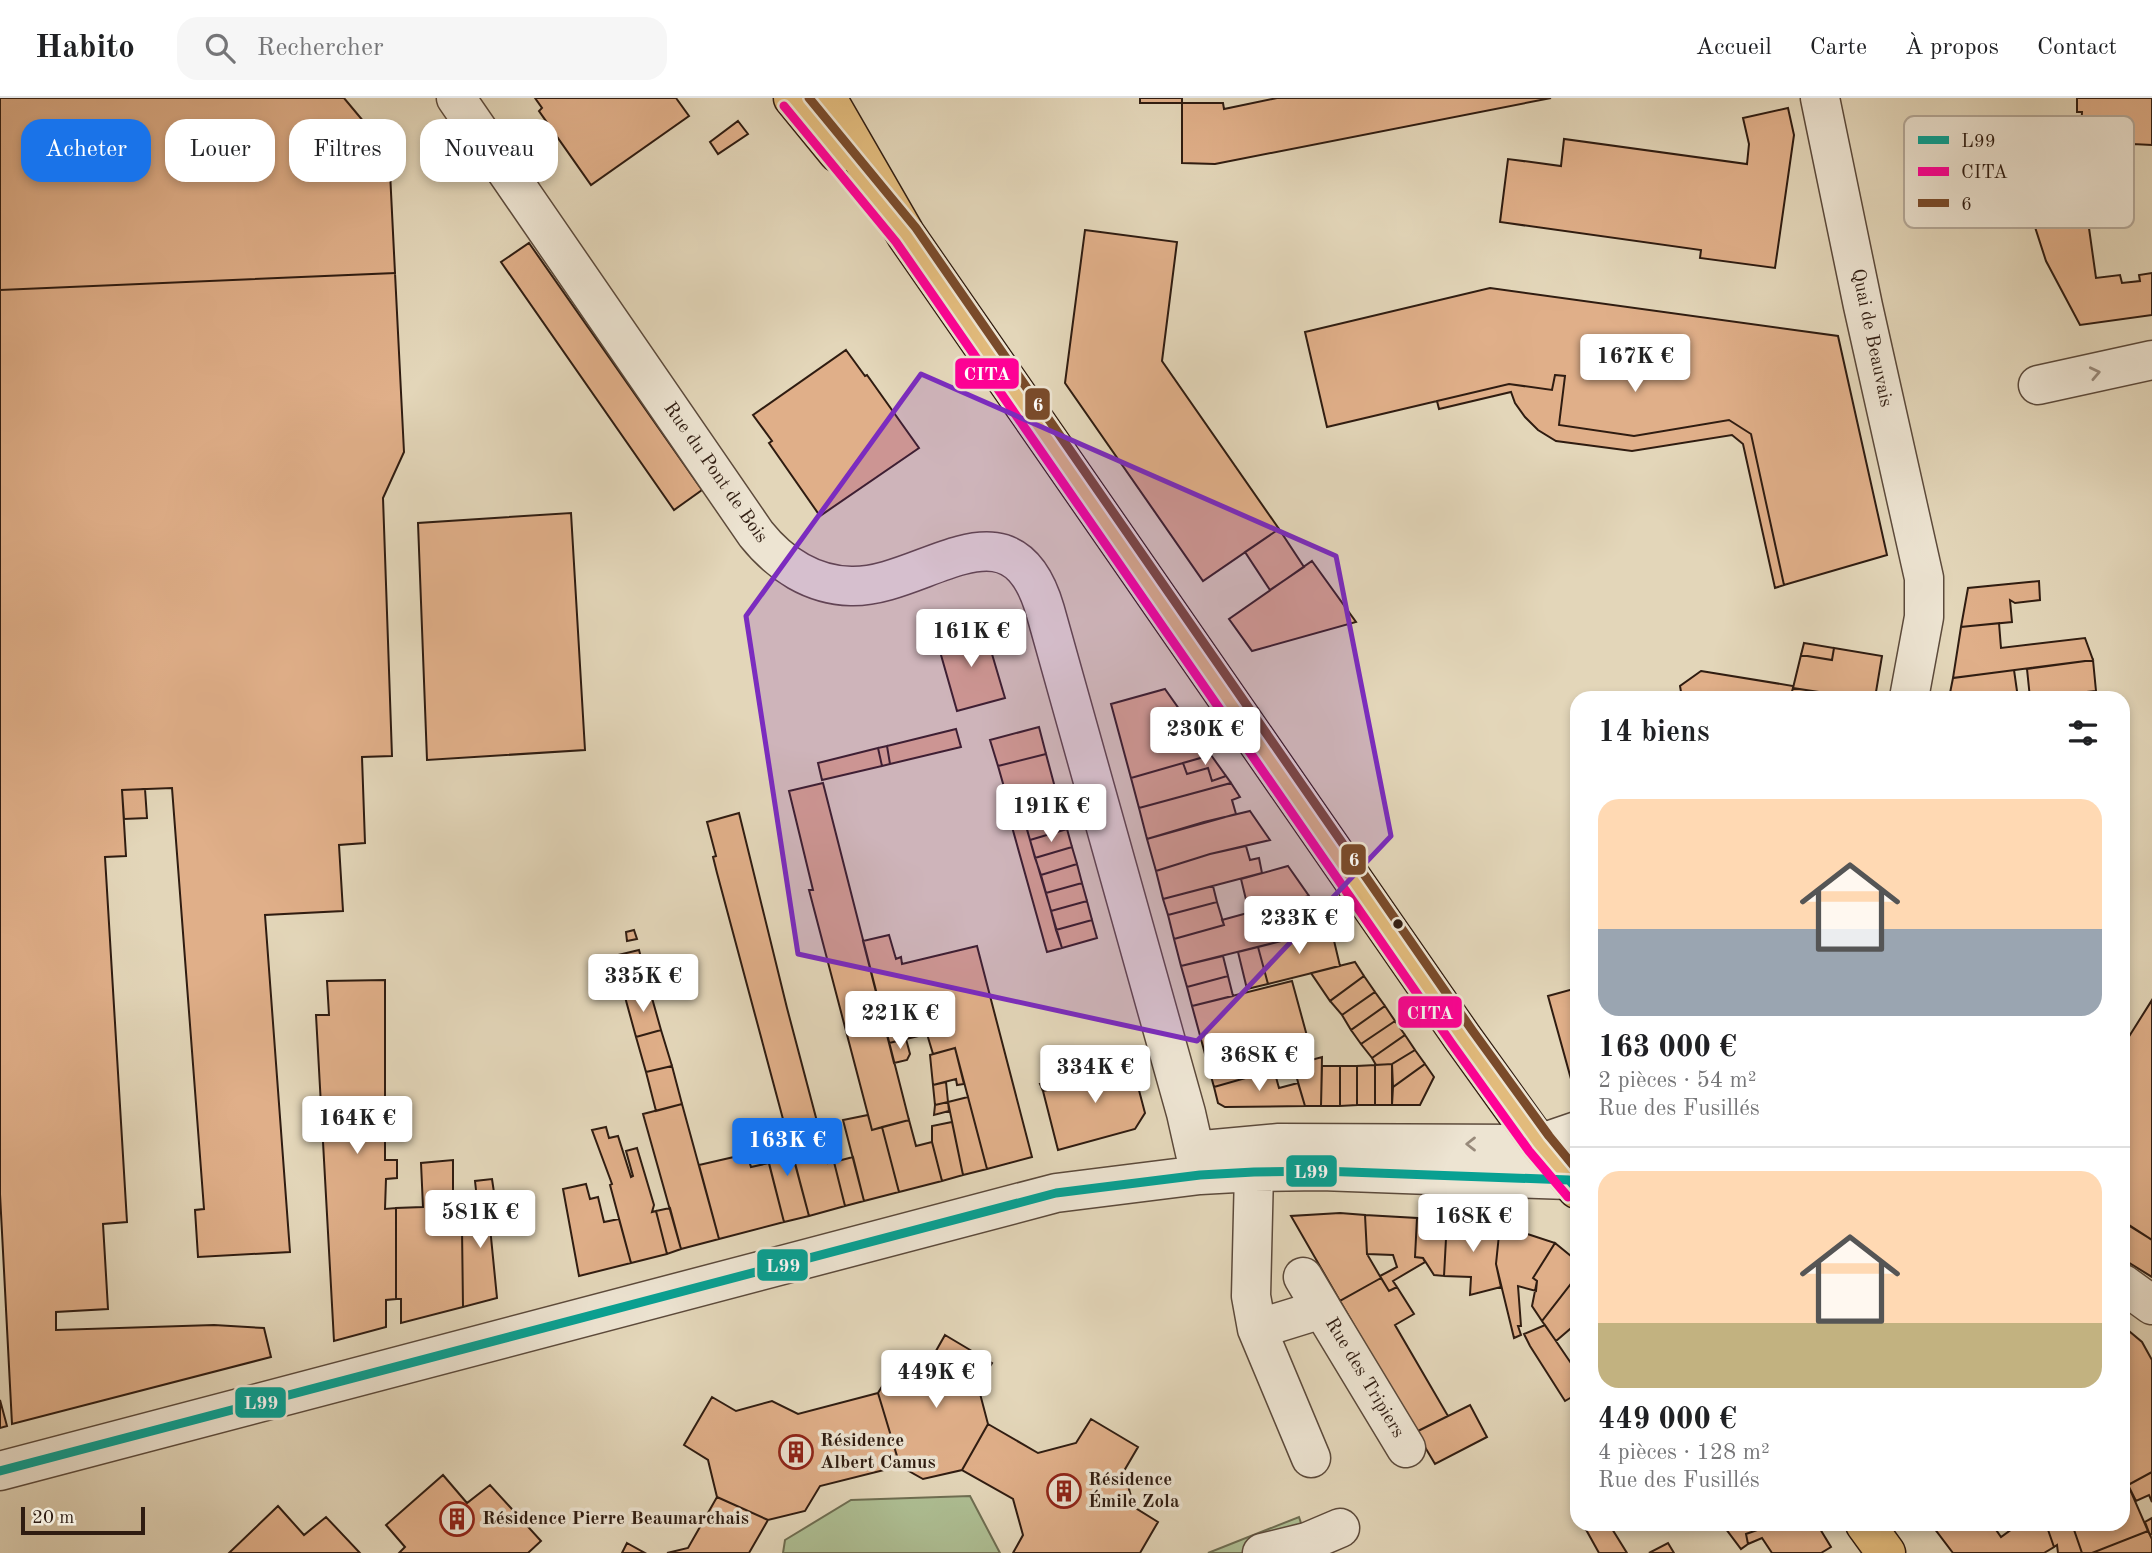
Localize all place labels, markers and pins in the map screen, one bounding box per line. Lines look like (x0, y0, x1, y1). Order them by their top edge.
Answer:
pin: 167K € (1578, 334, 1692, 394)
pin: 161K € (914, 610, 1028, 669)
pin: 230K € (1148, 708, 1262, 767)
pin: 191K € (994, 784, 1108, 844)
pin: 233K € (1242, 896, 1356, 956)
unlabelled marker (1391, 917, 1405, 931)
pin: 335K € (586, 954, 700, 1014)
pin: 221K € (843, 992, 957, 1051)
pin: 368K € (1202, 1034, 1316, 1093)
pin: 334K € (1038, 1046, 1152, 1105)
pin: 164K € (300, 1096, 414, 1156)
pin: 163K € (730, 1118, 844, 1178)
pin: 581K € (423, 1190, 537, 1250)
pin: 168K € (1416, 1194, 1530, 1254)
pin: 449K € (879, 1350, 993, 1410)
place label: Résidence Albert Camus (820, 1432, 936, 1473)
building icon: Résidence Albert Camus (777, 1433, 815, 1471)
place label: Résidence Émile Zola (1088, 1471, 1180, 1512)
building icon: Résidence Émile Zola (1045, 1472, 1083, 1510)
building icon: Résidence Pierre Beaumarchais (438, 1500, 476, 1538)
place label: Résidence Pierre Beaumarchais (482, 1510, 749, 1529)

